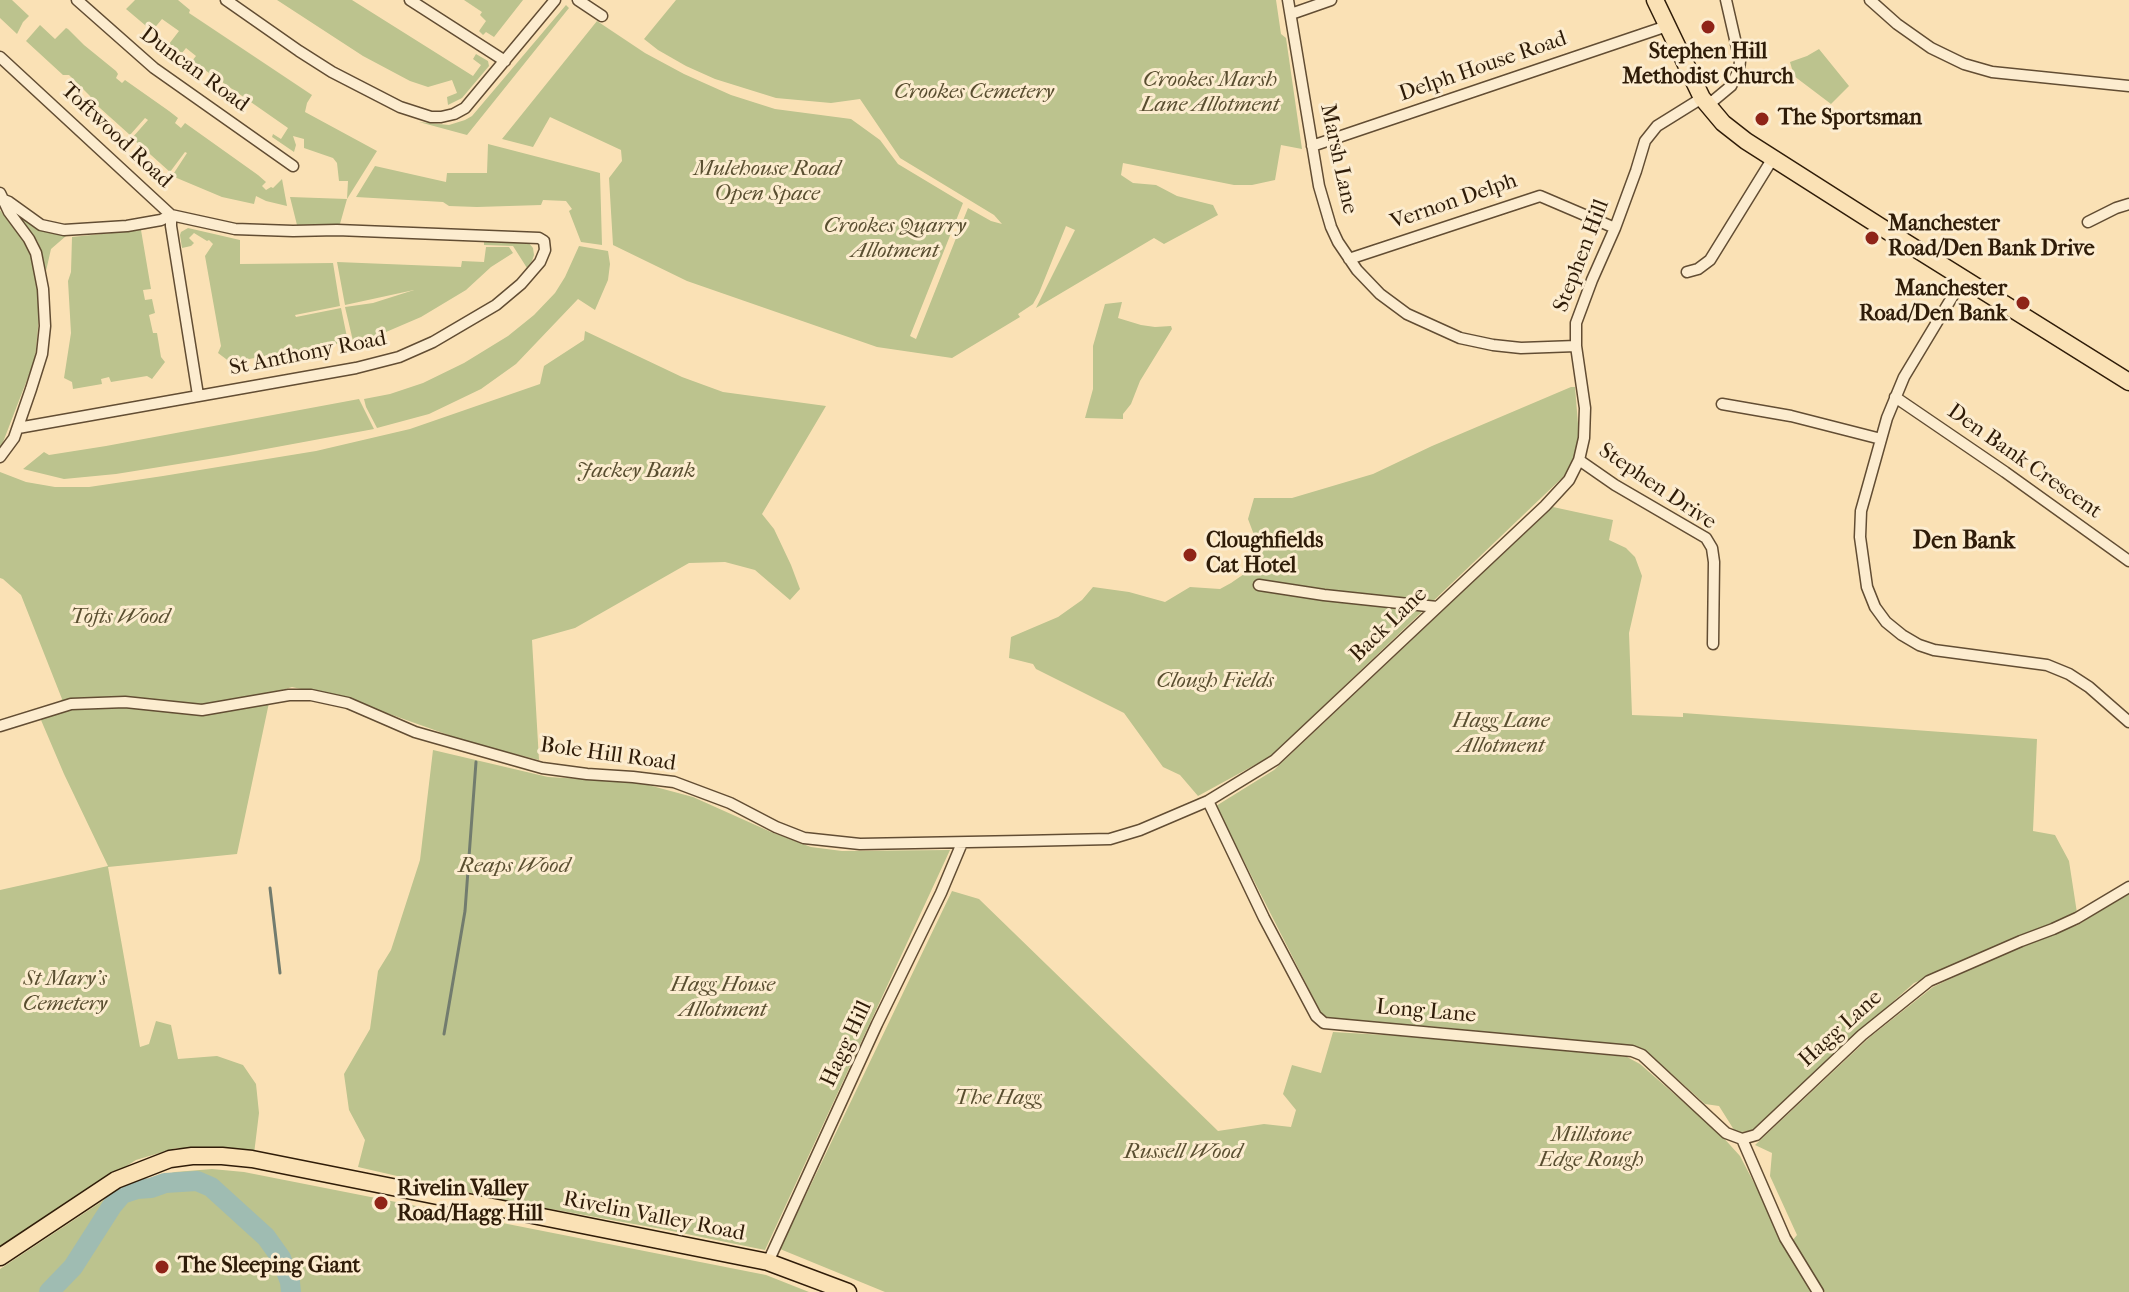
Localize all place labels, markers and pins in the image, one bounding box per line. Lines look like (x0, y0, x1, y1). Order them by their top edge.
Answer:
marker: Stephen Hill Methodist Church (1699, 18, 1717, 36)
place label: Stephen Hill Methodist Church (1622, 40, 1794, 92)
place label: The Sportsman (1778, 106, 1922, 132)
marker: The Sportsman (1753, 110, 1771, 128)
place label: Manchester Road/Den Bank Drive (1888, 212, 2095, 264)
marker: Manchester Road/Den Bank Drive (1863, 229, 1881, 247)
place label: Manchester Road/Den Bank (1859, 277, 2007, 328)
marker: Manchester Road/Den Bank (2014, 294, 2032, 312)
place label: Cloughfields Cat Hotel (1206, 529, 1323, 580)
marker: Cloughfields Cat Hotel (1181, 546, 1199, 564)
place label: Rivelin Valley Road/Hagg Hill (397, 1177, 543, 1228)
marker: Rivelin Valley Road/Hagg Hill (372, 1194, 390, 1212)
place label: The Sleeping Giant (178, 1254, 360, 1280)
marker: The Sleeping Giant (153, 1258, 171, 1276)

